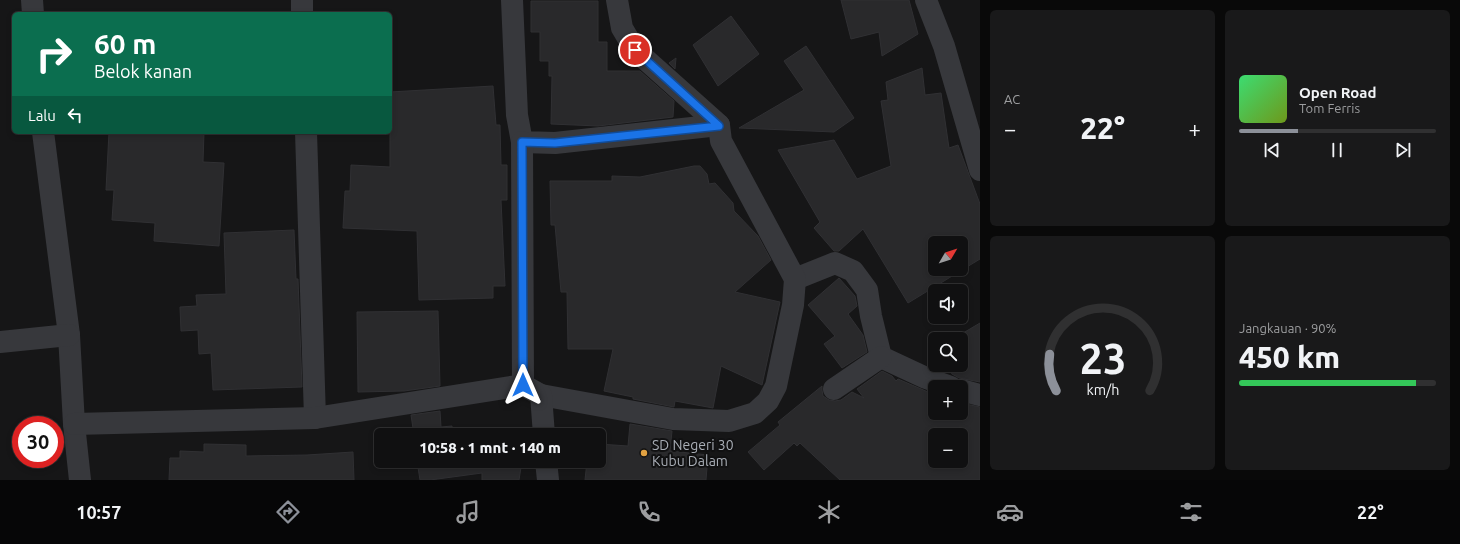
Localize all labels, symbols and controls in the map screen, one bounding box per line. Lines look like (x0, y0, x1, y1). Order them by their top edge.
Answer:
icon: right (28, 28, 80, 80)
text: 60 m (94, 28, 156, 59)
pin (618, 33, 652, 67)
icon: arrive (624, 39, 646, 61)
text: Belok kanan (94, 61, 192, 81)
text: Open Road (1299, 84, 1376, 101)
text: AC (1004, 92, 1020, 106)
text: Tom Ferris (1299, 101, 1360, 115)
icon: left (64, 104, 86, 126)
text: Lalu (28, 107, 56, 124)
text: 22° (1080, 111, 1125, 145)
text: − (1004, 116, 1016, 141)
text: + (1189, 116, 1201, 141)
icon: previous (1261, 139, 1283, 161)
icon: pause (1326, 139, 1348, 161)
icon: next (1392, 139, 1414, 161)
north arrow (928, 236, 968, 276)
map controls (928, 236, 968, 468)
button: sound (928, 284, 968, 324)
text: Jangkauan · 90% (1239, 321, 1337, 335)
button: search (928, 332, 968, 372)
text: 23 (1079, 335, 1126, 382)
text: 450 km (1239, 340, 1340, 374)
position arrow (502, 364, 544, 406)
button: + (928, 380, 968, 420)
text: km/h (1086, 382, 1119, 398)
speed limit sign: 30 (12, 416, 64, 468)
button: − (928, 428, 968, 468)
place label: SD Negeri 30 Kubu Dalam (652, 437, 734, 469)
text: 10:58 · 1 mnt · 140 m (419, 439, 561, 456)
marker: SD Negeri 30 Kubu Dalam (639, 448, 649, 458)
icon: directions (274, 498, 302, 526)
icon: music (454, 498, 482, 526)
icon: phone (635, 498, 663, 526)
icon: climate (815, 498, 843, 526)
icon: car (996, 498, 1024, 526)
icon: filters (1177, 498, 1205, 526)
text: 10:57 (76, 502, 121, 522)
text: 22° (1357, 502, 1384, 522)

